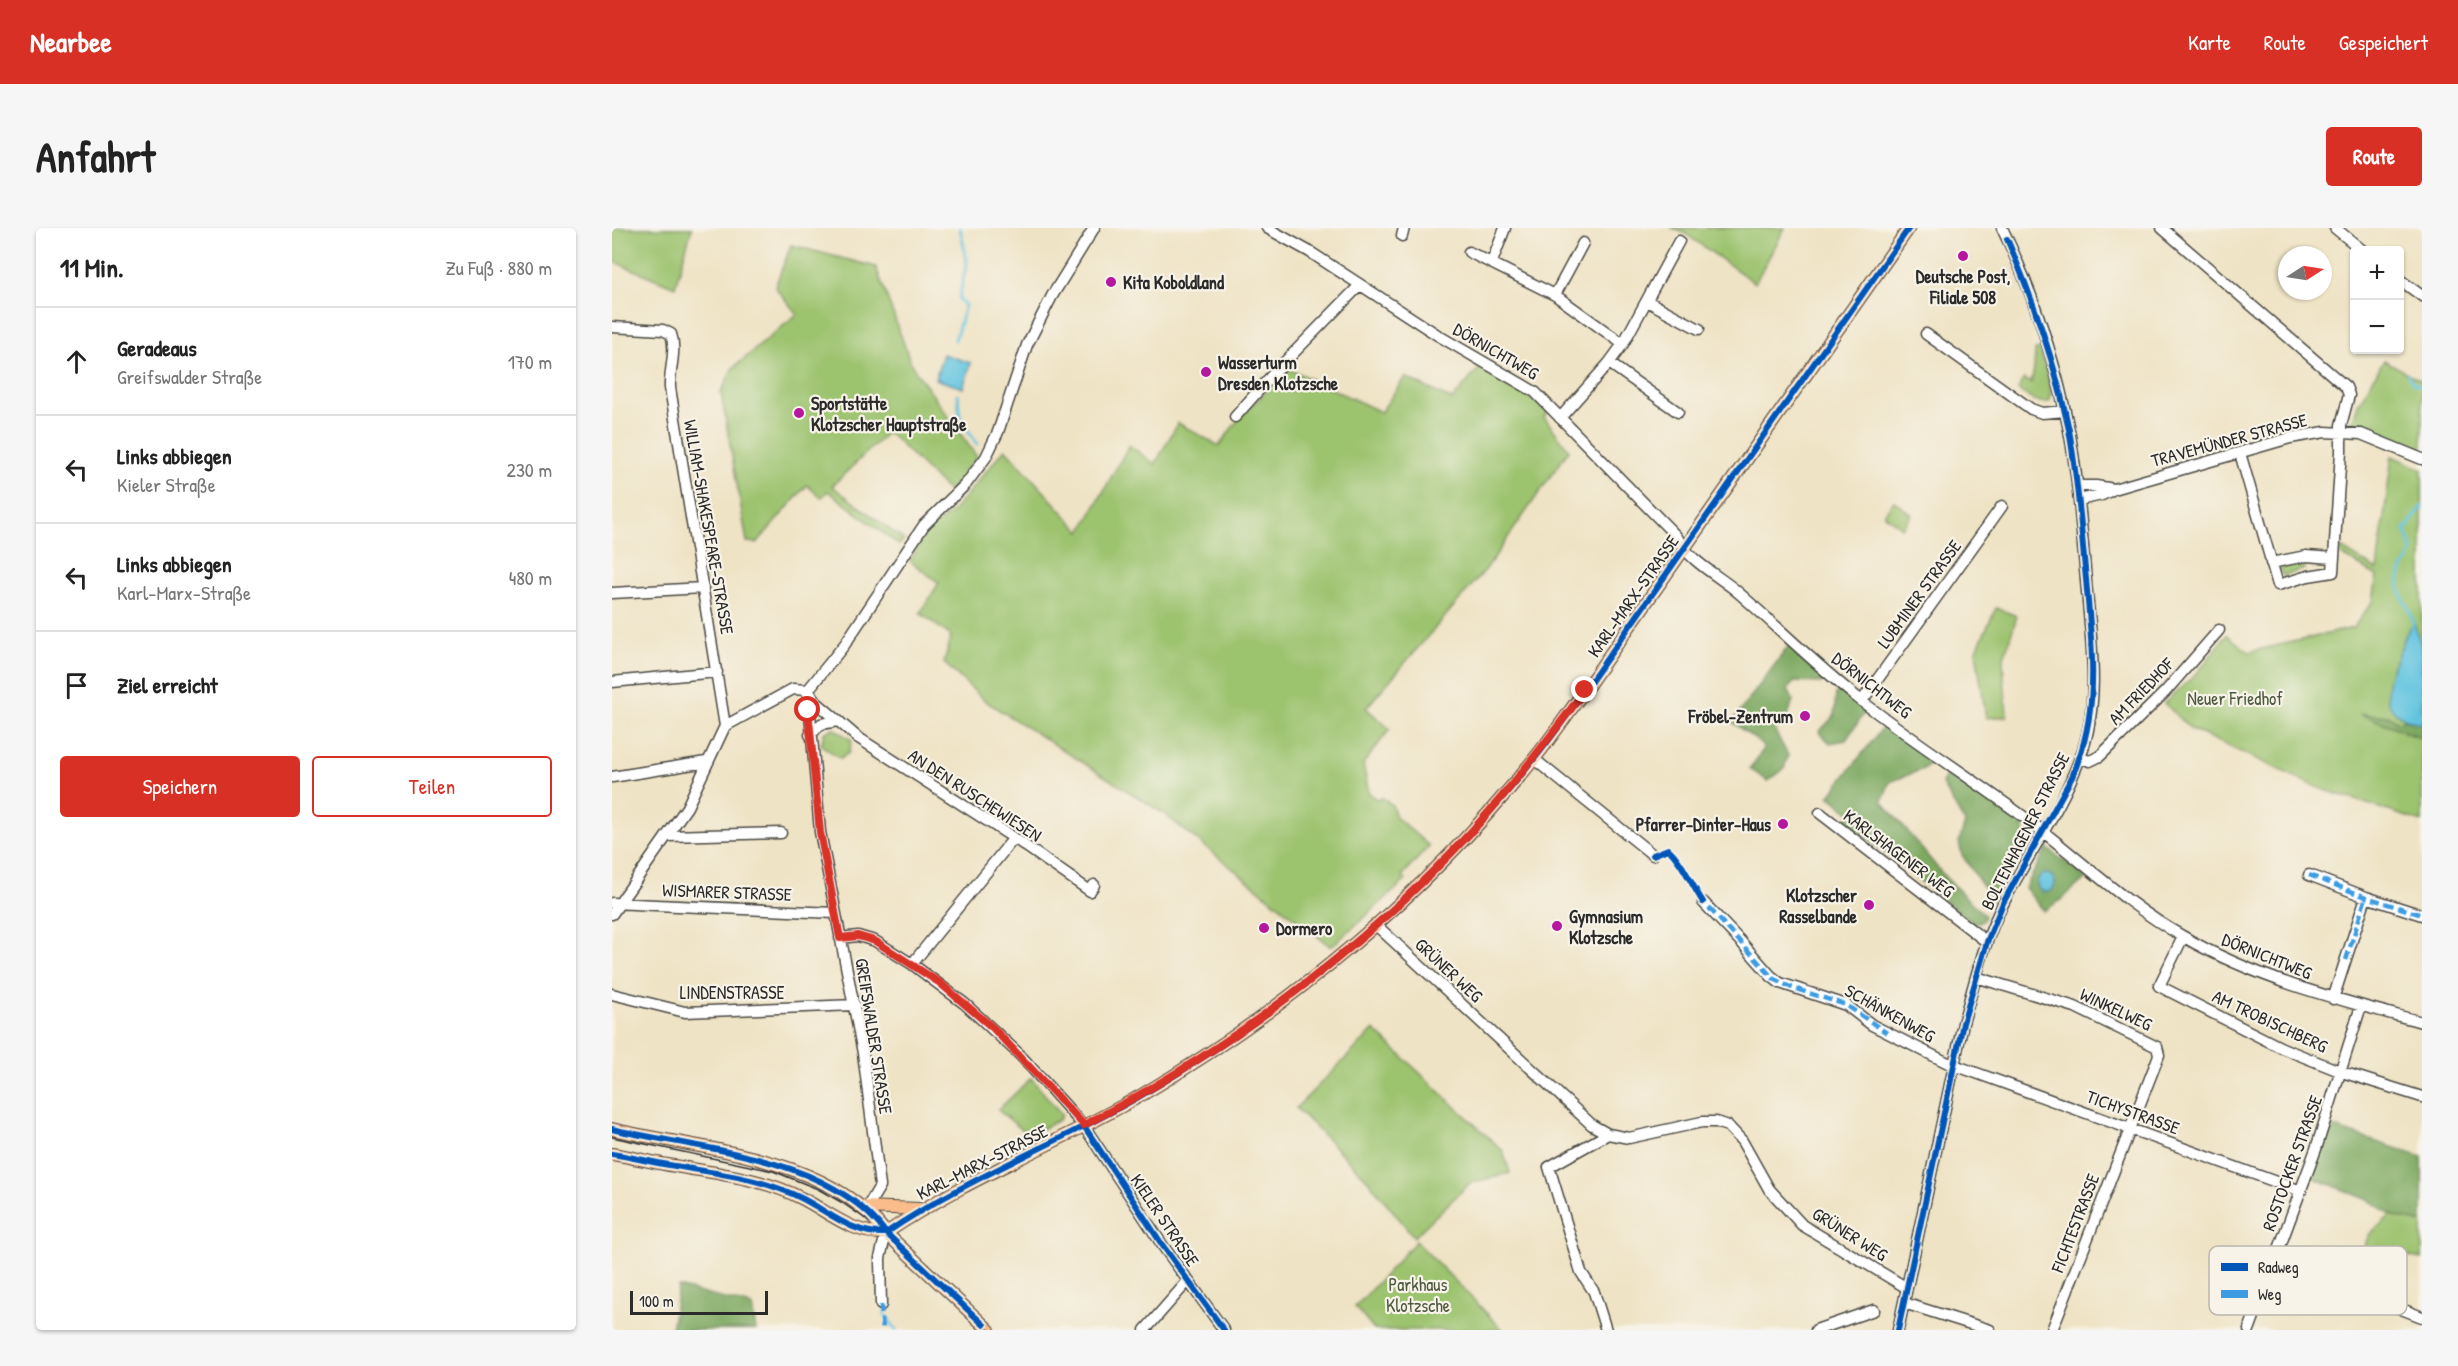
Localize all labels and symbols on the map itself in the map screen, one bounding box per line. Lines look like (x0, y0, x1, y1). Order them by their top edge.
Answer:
north arrow (2278, 246, 2332, 300)
marker: Deutsche Post, Filiale 508 (1956, 249, 1970, 263)
place label: Deutsche Post, Filiale 508 (1916, 264, 2011, 310)
place label: Kita Koboldland (1123, 270, 1224, 295)
marker: Kita Koboldland (1104, 275, 1118, 289)
street label: DÖRNICHTWEG (1449, 316, 1544, 386)
place label: Wasserturm Dresden Klotzsche (1218, 350, 1339, 396)
marker: Wasserturm Dresden Klotzsche (1199, 365, 1213, 379)
place label: Sportstätte Klotzscher Hauptstraße (811, 391, 967, 438)
marker: Sportstätte Klotzscher Hauptstraße (792, 406, 806, 420)
street label: TRAVEMÜNDER STRASSE (2148, 407, 2310, 473)
street label: WILLIAM-SHAKESPEARE-STRASSE (678, 418, 740, 636)
street label: KARL-MARX-STRASSE (1581, 530, 1685, 662)
street label: LUBMINER STRASSE (1871, 535, 1967, 653)
street label: DÖRNICHTWEG (1827, 646, 1917, 724)
street label: AM FRIEDHOF (2103, 651, 2180, 730)
route end (1571, 676, 1597, 702)
park label: Neuer Friedhof (2187, 686, 2283, 711)
route start (794, 696, 820, 722)
place label: Fröbel-Zentrum (1687, 704, 1793, 729)
marker: Fröbel-Zentrum (1798, 709, 1812, 723)
street label: AN DEN RUSCHEWIESEN (903, 742, 1047, 848)
street label: BOLTENHAGENER STRASSE (1974, 748, 2076, 914)
street label: KARLSHAGENER WEG (1838, 803, 1960, 903)
place label: Pfarrer-Dinter-Haus (1636, 812, 1771, 837)
marker: Pfarrer-Dinter-Haus (1776, 817, 1790, 831)
street label: WISMARER STRASSE (662, 877, 792, 907)
place label: Klotzscher Rasselbande (1779, 883, 1858, 929)
marker: Klotzscher Rasselbande (1862, 898, 1876, 912)
place label: Gymnasium Klotzsche (1569, 904, 1643, 950)
place label: Dormero (1276, 916, 1333, 941)
marker: Gymnasium Klotzsche (1550, 919, 1564, 933)
marker: Dormero (1257, 921, 1271, 935)
street label: DÖRNICHTWEG (2218, 927, 2316, 986)
street label: GRÜNER WEG (1410, 932, 1489, 1008)
street label: GREIFSWALDER STRASSE (849, 956, 899, 1116)
street label: SCHÄNKENWEG (1840, 978, 1940, 1048)
street label: LINDENSTRASSE (680, 980, 784, 1005)
street label: WINKELWEG (2076, 981, 2156, 1037)
street label: AM TROBISCHBERG (2209, 983, 2332, 1059)
street label: TICHYSTRASSE (2083, 1084, 2183, 1140)
street label: ROSTOCKER STRASSE (2256, 1092, 2328, 1234)
street label: KARL-MARX-STRASSE (912, 1118, 1052, 1206)
street label: KIELER STRASSE (1125, 1169, 1205, 1271)
street label: FICHTESTRASSE (2044, 1170, 2105, 1277)
street label: GRÜNER WEG (1808, 1201, 1893, 1267)
legend (2209, 1246, 2407, 1315)
text: Radweg (2258, 1256, 2299, 1278)
park label: Parkhaus Klotzsche (1386, 1272, 1450, 1318)
text: Weg (2258, 1283, 2281, 1305)
scale bar (630, 1288, 768, 1316)

